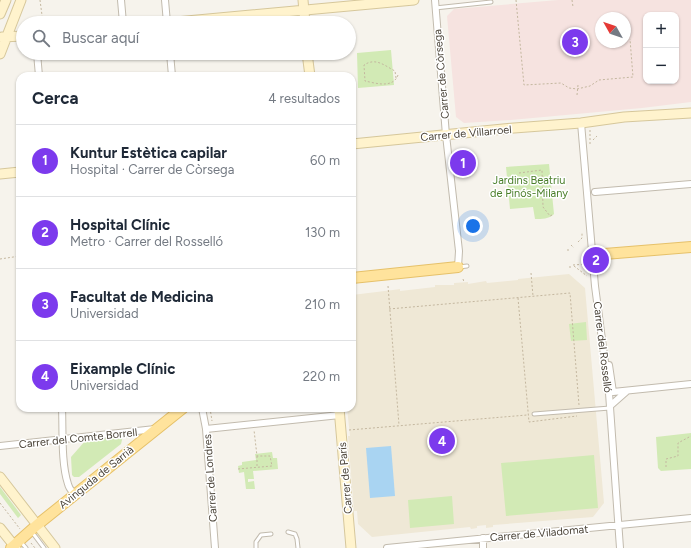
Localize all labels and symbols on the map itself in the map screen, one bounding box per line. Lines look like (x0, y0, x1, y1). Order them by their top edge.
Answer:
north arrow (595, 12, 631, 48)
pin: 3 (562, 27, 588, 57)
street label: Carrer de Còrsega (431, 29, 452, 119)
street label: Carrer de Villarroel (420, 123, 512, 144)
pin: 1 (450, 148, 476, 178)
park label: Jardins Beatriu de Pinós-Milany (490, 174, 568, 200)
your location (463, 216, 483, 236)
pin: 2 (583, 245, 609, 275)
street label: Carrer del Rosselló (590, 301, 615, 393)
street label: Carrer del Comte Borrell (18, 426, 138, 451)
pin: 4 (429, 426, 455, 456)
street label: Carrer de Londres (201, 434, 220, 522)
street label: Carrer de París (336, 442, 355, 514)
street label: Avinguda de Sarrià (56, 443, 136, 511)
street label: Carrer de Viladomat (489, 523, 589, 544)

